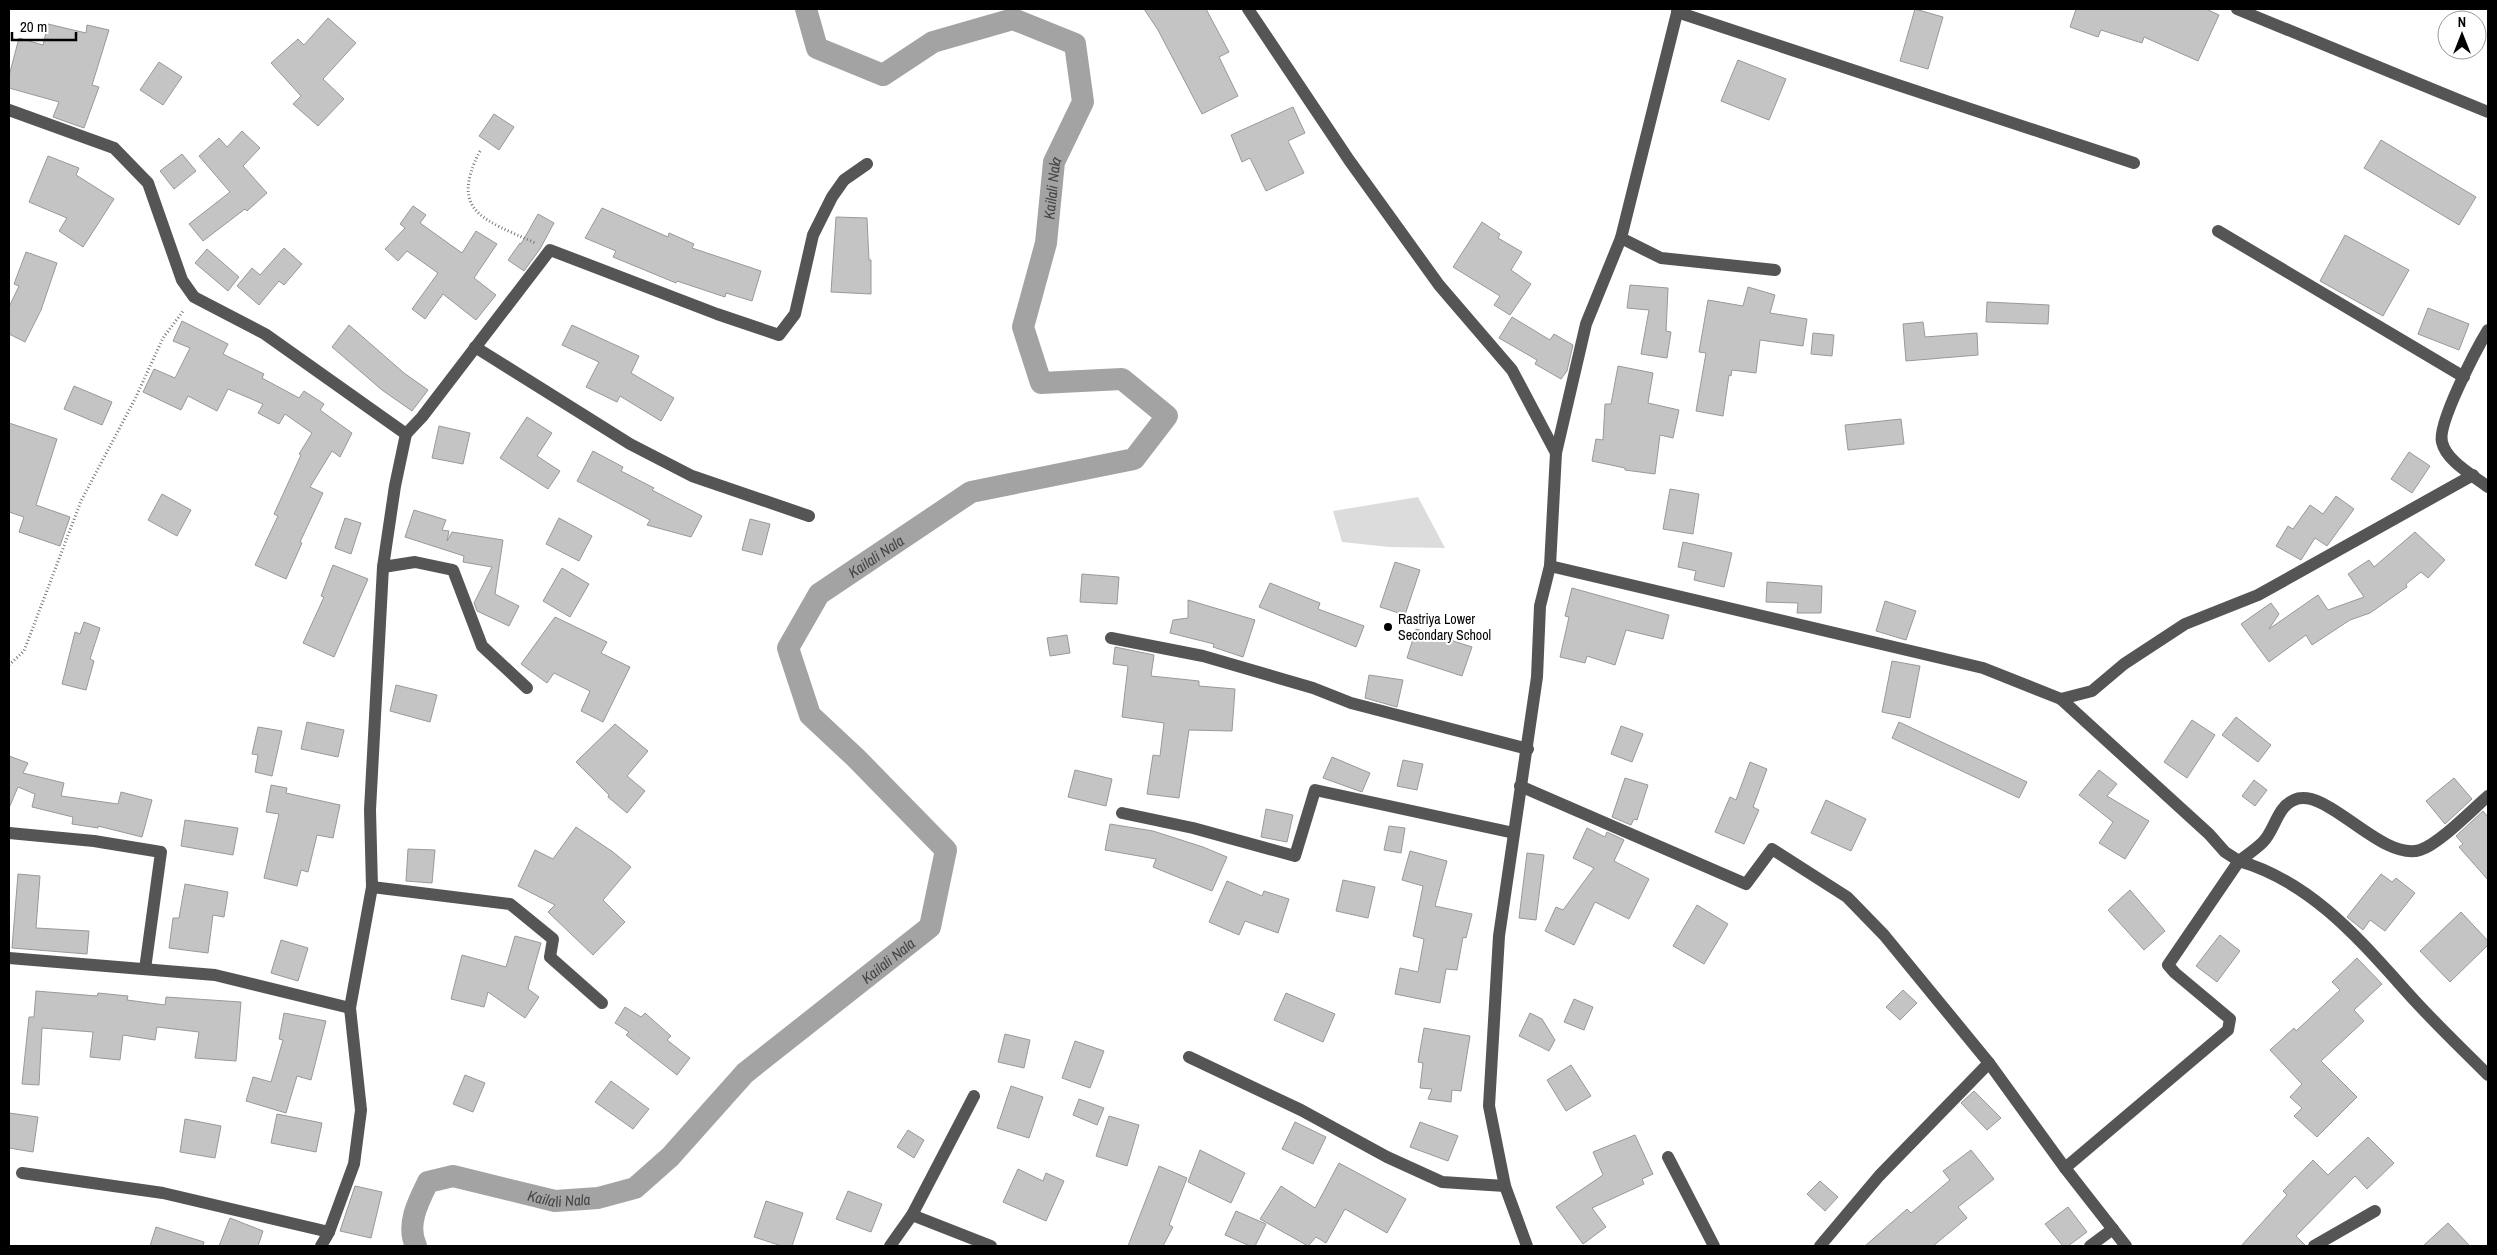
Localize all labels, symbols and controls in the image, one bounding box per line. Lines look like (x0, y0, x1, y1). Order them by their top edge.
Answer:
scale bar (12, 10, 76, 42)
north arrow (2437, 10, 2487, 60)
text: N (2458, 13, 2466, 31)
text: 20 m (20, 16, 47, 37)
water label: Kailali Nala (1038, 152, 1066, 220)
water label: Kailali Nala (844, 530, 908, 582)
place label: Rastriya Lower Secondary School (1398, 610, 1491, 644)
marker: Rastriya Lower Secondary School (1382, 621, 1394, 633)
water label: Kailali Nala (857, 932, 919, 988)
water label: Kailali Nala (526, 1184, 591, 1211)

